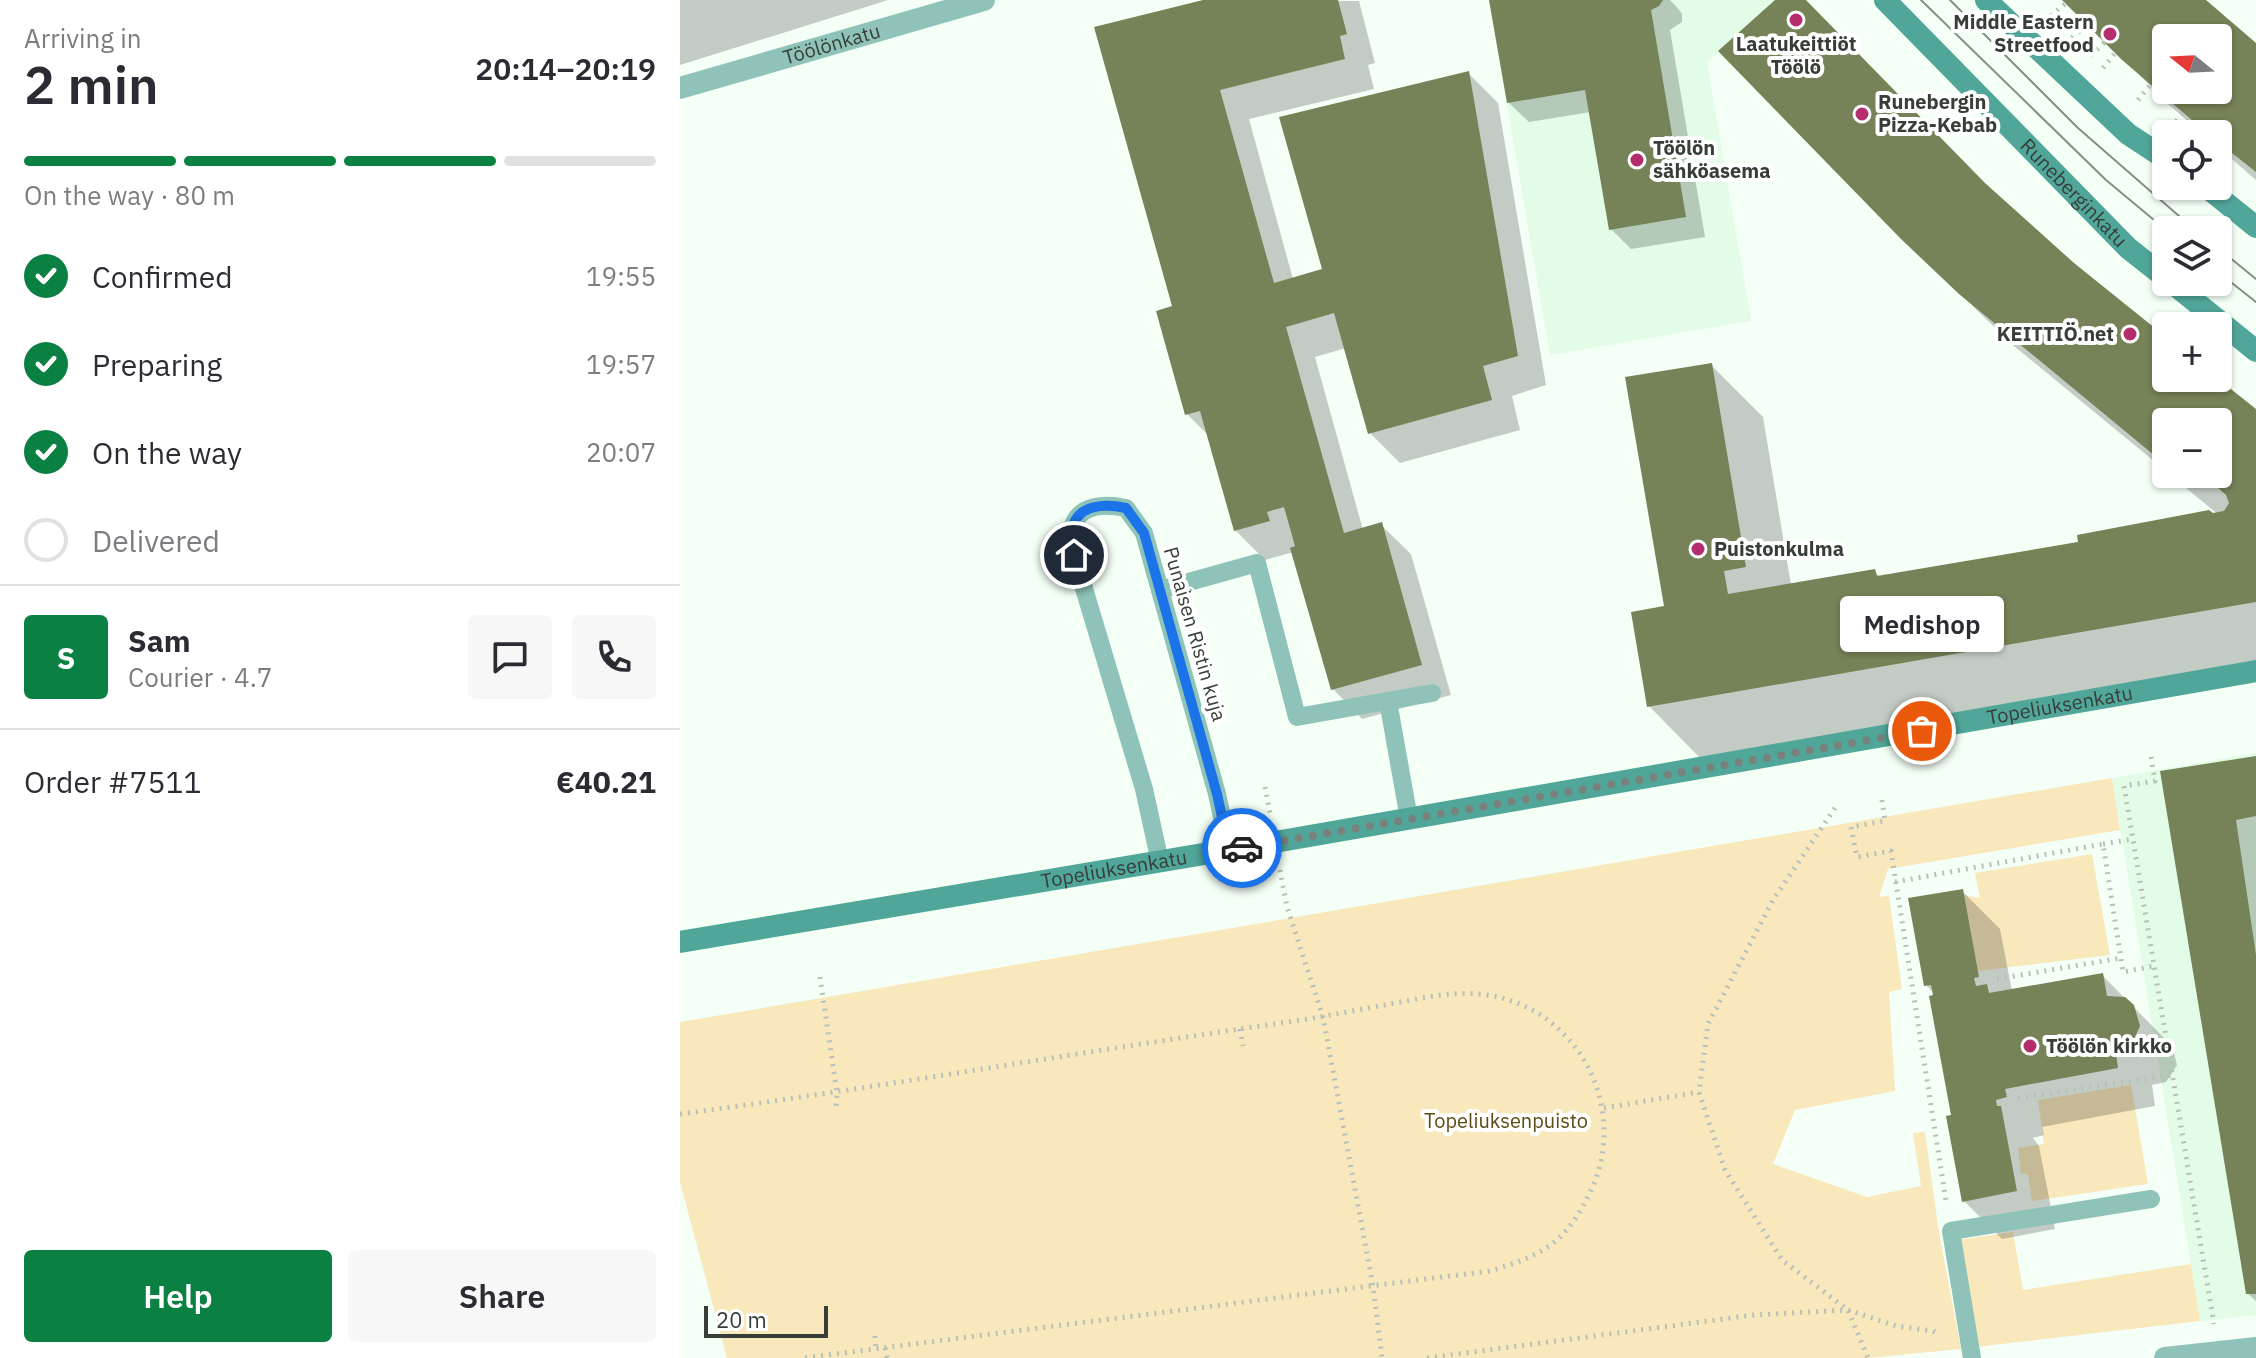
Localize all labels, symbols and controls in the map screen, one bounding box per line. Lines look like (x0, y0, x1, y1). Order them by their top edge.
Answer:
place label: Middle Eastern Streetfood (1953, 8, 2094, 58)
marker: Laatukeittiöt Töölö (1787, 11, 1805, 29)
street label: Töölönkatu (780, 17, 883, 70)
text: Arriving in (24, 21, 141, 55)
north arrow (2152, 24, 2232, 104)
map controls (2152, 24, 2232, 488)
marker: Middle Eastern Streetfood (2101, 25, 2119, 43)
place label: Laatukeittiöt Töölö (1736, 30, 1856, 80)
text: 20:14–20:19 (475, 49, 656, 88)
text: 2 min (24, 51, 159, 118)
place label: Runebergin Pizza-Kebab (1878, 88, 1997, 138)
marker: Runebergin Pizza-Kebab (1853, 105, 1871, 123)
button: locate (2152, 120, 2232, 200)
street label: Runeberginkatu (2015, 132, 2134, 253)
place label: Töölön sähköasema (1653, 134, 1771, 184)
marker: Töölön sähköasema (1628, 151, 1646, 169)
text: On the way · 80 m (24, 178, 235, 212)
button: layers (2152, 216, 2232, 296)
icon: check (24, 254, 68, 298)
text: Confirmed (92, 257, 233, 296)
text: 19:55 (586, 259, 656, 293)
button: + (2152, 312, 2232, 392)
place label: KEITTIÖ.net (1997, 320, 2114, 347)
marker: KEITTIÖ.net (2121, 325, 2139, 343)
icon: check (24, 342, 68, 386)
text: Preparing (92, 345, 222, 384)
text: 19:57 (586, 347, 656, 381)
button: − (2152, 408, 2232, 488)
icon: check (24, 430, 68, 474)
text: On the way (92, 433, 242, 472)
text: 20:07 (586, 435, 656, 469)
text: Delivered (92, 521, 220, 560)
pin (1040, 521, 1108, 589)
icon: home (1052, 533, 1096, 577)
place label: Puistonkulma (1714, 535, 1844, 562)
marker: Puistonkulma (1689, 540, 1707, 558)
street label: Punaisen Ristin kuja (1158, 544, 1233, 724)
callout: Medishop (1840, 595, 2004, 651)
text: Medishop (1863, 607, 1981, 641)
button: chat (468, 615, 552, 699)
button: phone (572, 615, 656, 699)
text: Sam (128, 621, 191, 660)
text: S (57, 638, 75, 677)
text: Courier · 4.7 (128, 660, 272, 694)
street label: Topeliuksenkatu (1985, 679, 2135, 731)
pin (1888, 697, 1956, 765)
icon: bag (1900, 709, 1944, 753)
text: Order #7511 (24, 762, 201, 801)
text: €40.21 (556, 762, 656, 801)
courier (1202, 808, 1282, 888)
icon: car (1220, 826, 1264, 870)
street label: Topeliuksenkatu (1039, 843, 1189, 894)
place label: Töölön kirkko (2046, 1032, 2172, 1059)
marker: Töölön kirkko (2021, 1037, 2039, 1055)
park label: Topeliuksenpuisto (1424, 1107, 1588, 1134)
button: Help (24, 1250, 332, 1342)
button: Share (348, 1250, 656, 1342)
scale bar (704, 1302, 828, 1338)
text: 20 m (716, 1305, 767, 1334)

